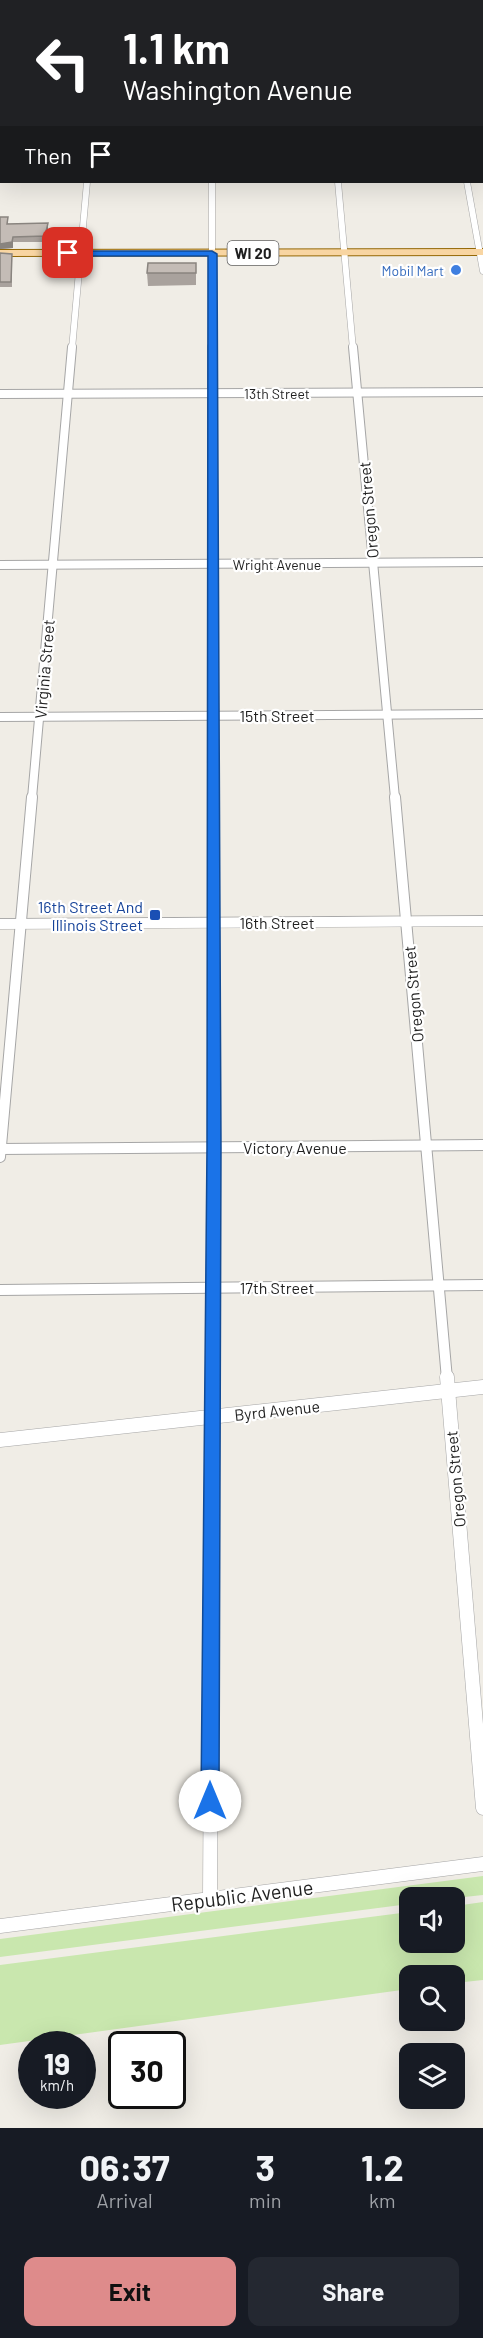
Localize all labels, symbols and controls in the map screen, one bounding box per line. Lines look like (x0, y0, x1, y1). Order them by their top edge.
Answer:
text: 1.1 km (123, 22, 230, 72)
icon: left (24, 24, 102, 102)
text: Washington Avenue (123, 73, 353, 105)
icon: arrive (84, 138, 117, 171)
text: Then (24, 142, 72, 168)
pin (42, 227, 93, 278)
icon: arrive (51, 236, 84, 269)
road number: WI 20 (228, 241, 278, 265)
place label: Mobil Mart (382, 262, 444, 279)
marker: Mobil Mart (449, 263, 463, 277)
street label: 13th Street (244, 385, 310, 402)
street label: Oregon Street (354, 461, 382, 559)
street label: Wright Avenue (233, 556, 321, 573)
street label: Virginia Street (30, 619, 58, 719)
street label: 15th Street (239, 706, 315, 725)
place label: 16th Street And Illinois Street (38, 897, 143, 934)
marker: 16th Street And Illinois Street (148, 908, 162, 922)
street label: 16th Street (239, 913, 315, 932)
street label: Oregon Street (399, 945, 427, 1043)
street label: Victory Avenue (243, 1138, 347, 1157)
street label: 17th Street (240, 1278, 314, 1297)
street label: Byrd Avenue (233, 1396, 321, 1424)
street label: Oregon Street (441, 1430, 469, 1528)
position arrow (178, 1769, 242, 1833)
street label: Republic Avenue (169, 1874, 315, 1916)
map controls (399, 1887, 465, 2109)
button: sound (399, 1887, 465, 1953)
button: search (399, 1965, 465, 2031)
speed limit sign: 30 (108, 2031, 186, 2109)
button: layers (399, 2043, 465, 2109)
text: 19 (44, 2045, 70, 2081)
text: km/h (40, 2076, 74, 2094)
text: 06:37 (79, 2145, 170, 2188)
text: 3 (256, 2145, 275, 2188)
text: 1.2 (361, 2145, 404, 2188)
text: Arrival (97, 2188, 153, 2212)
text: min (249, 2188, 282, 2212)
text: km (369, 2188, 396, 2212)
button: Exit (24, 2257, 236, 2326)
button: Share (248, 2257, 459, 2326)

